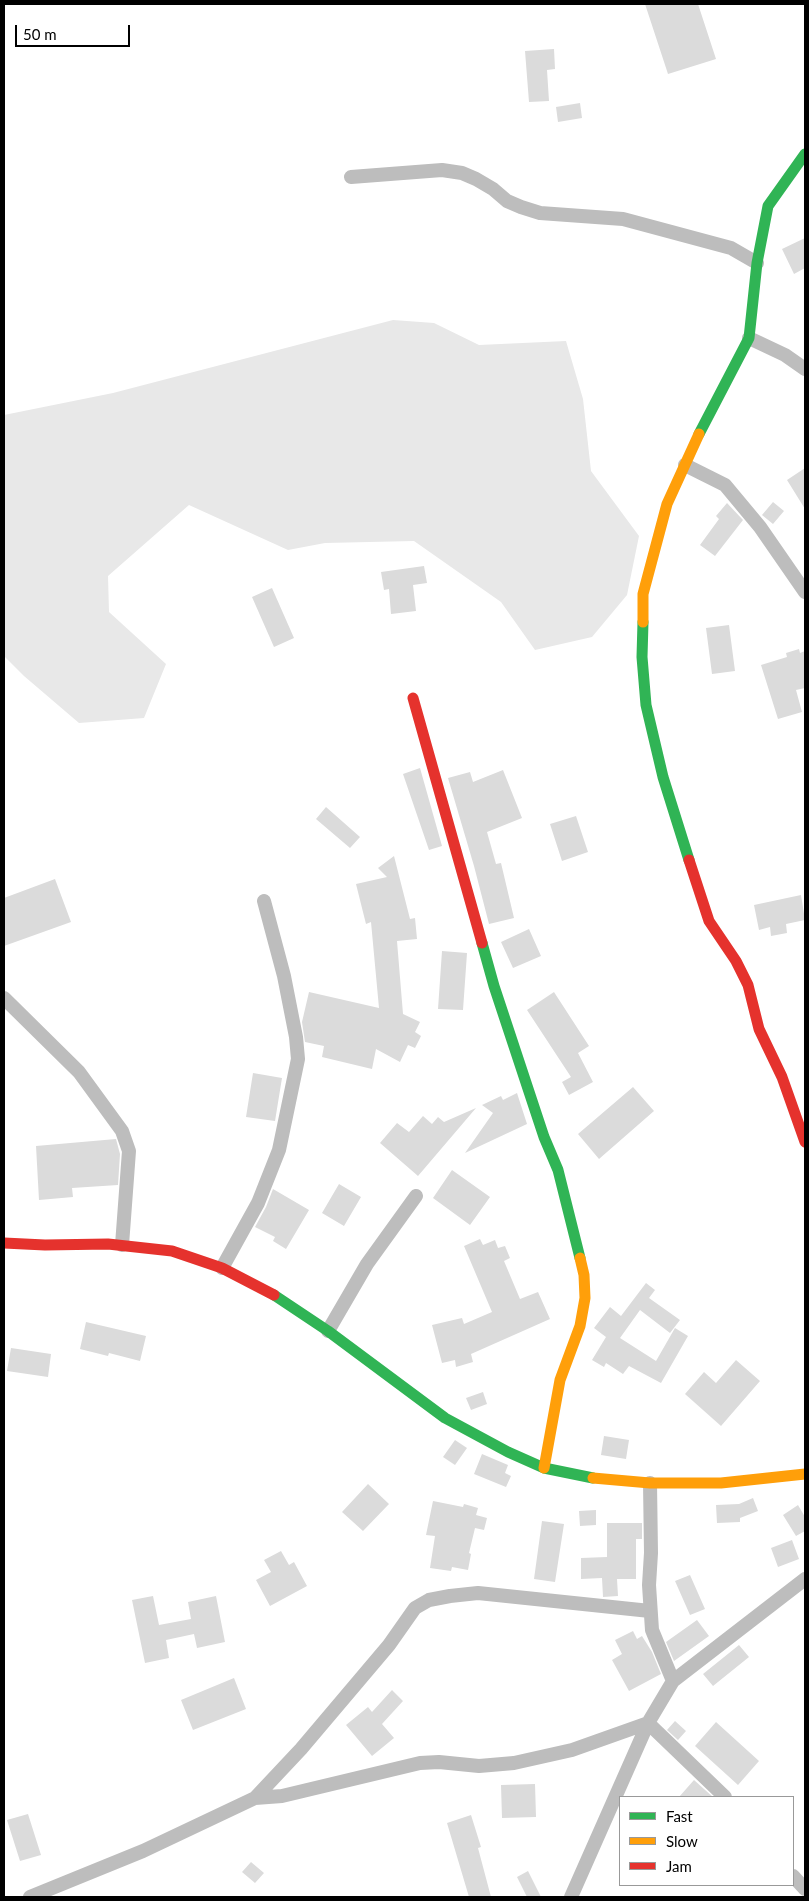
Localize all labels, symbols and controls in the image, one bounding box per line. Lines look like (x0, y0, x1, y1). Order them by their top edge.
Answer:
scale bar (18, 15, 132, 47)
text: 50 m (23, 25, 57, 43)
legend (619, 1796, 794, 1886)
text: Fast (666, 1807, 693, 1825)
text: Slow (666, 1832, 698, 1850)
text: Jam (666, 1857, 692, 1875)

